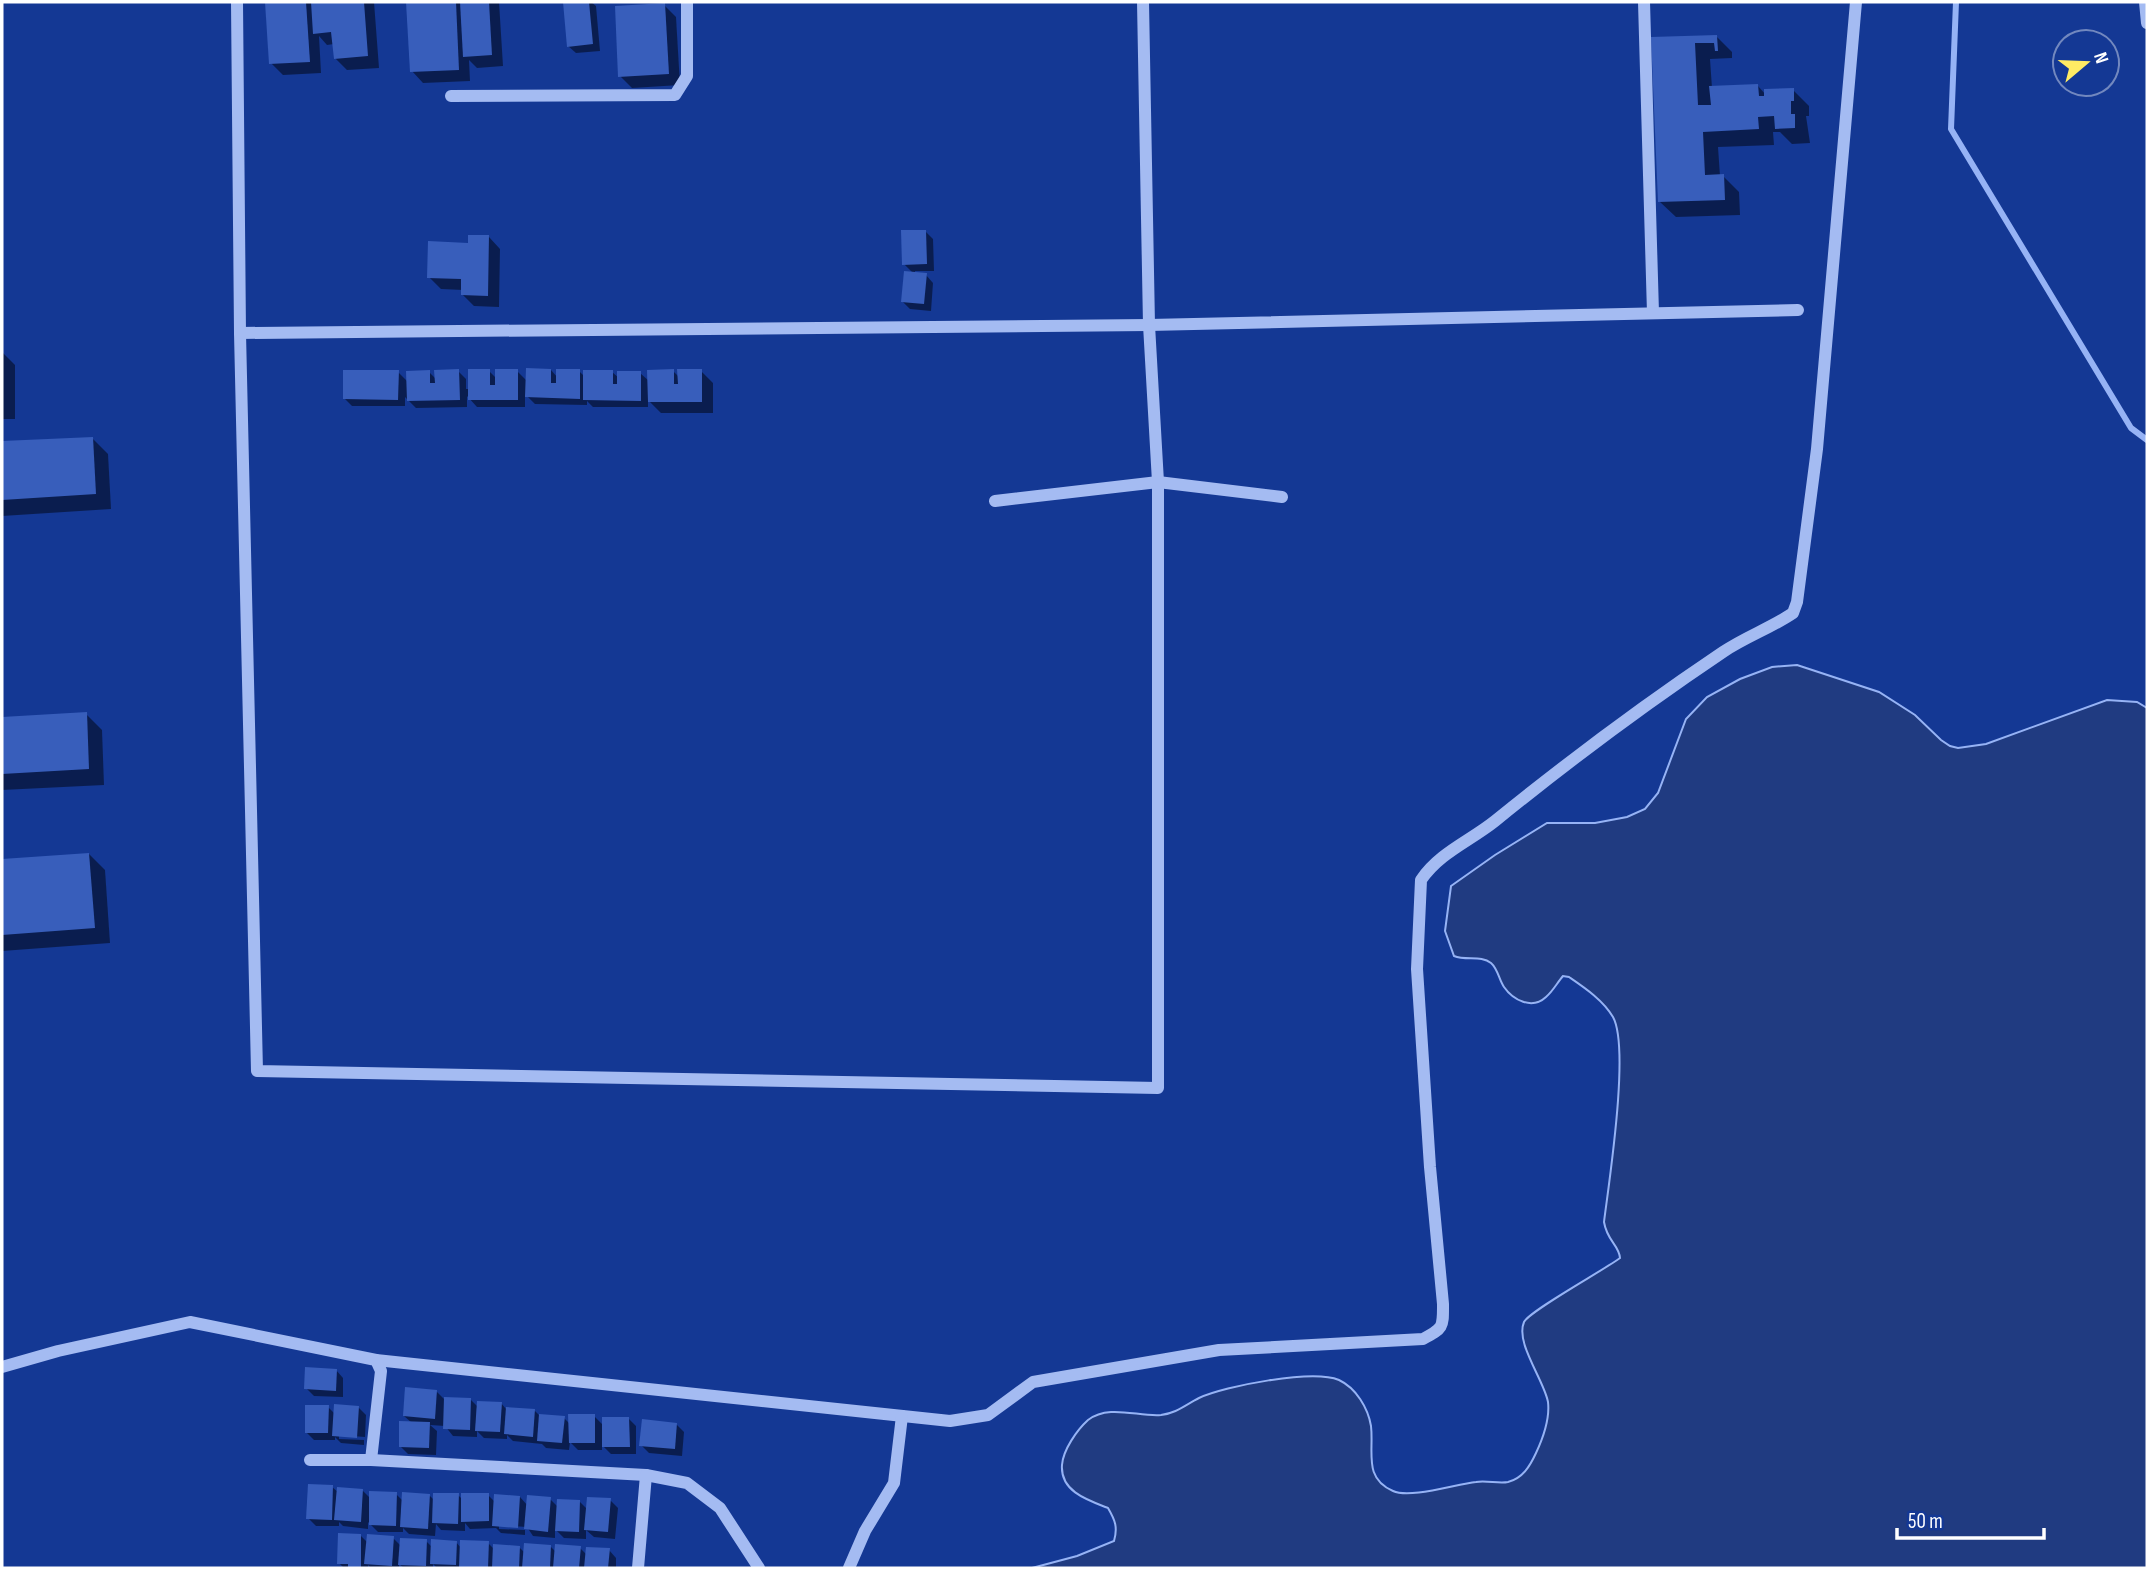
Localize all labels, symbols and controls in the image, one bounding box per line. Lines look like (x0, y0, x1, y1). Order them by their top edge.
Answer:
north arrow (2051, 28, 2121, 98)
text: N (2088, 49, 2113, 66)
scale bar (1897, 1496, 2044, 1540)
text: 50 m (1908, 1509, 1943, 1534)

